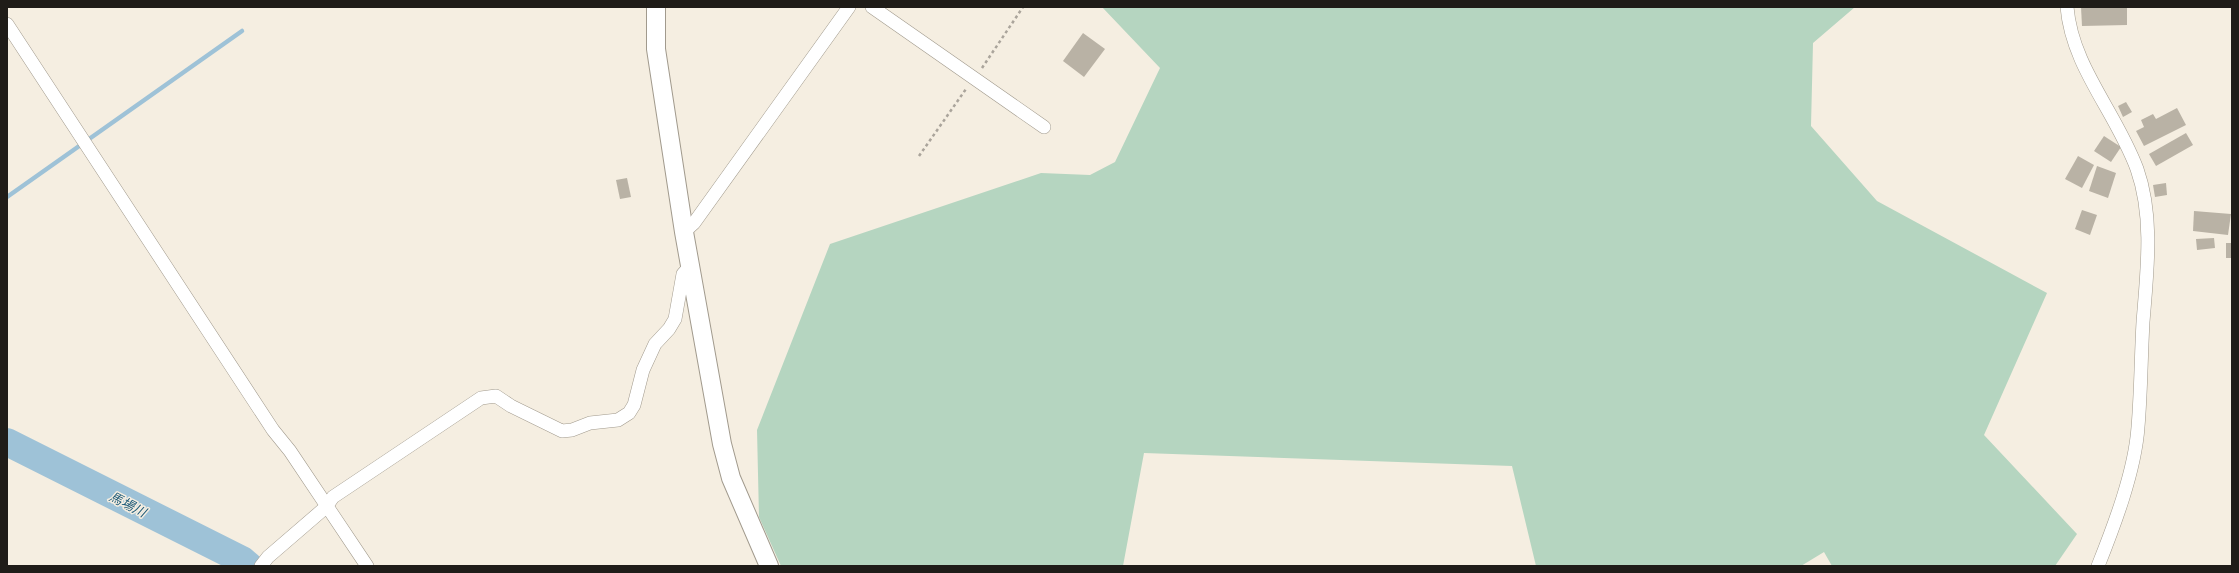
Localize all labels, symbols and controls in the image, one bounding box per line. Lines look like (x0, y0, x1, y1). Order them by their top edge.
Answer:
water label: 馬場川 (107, 488, 151, 521)

